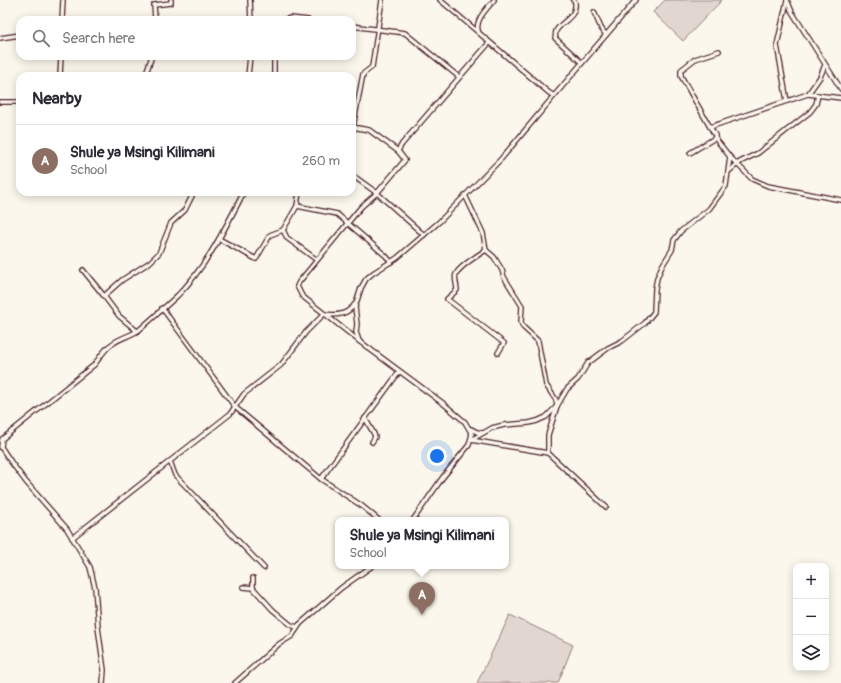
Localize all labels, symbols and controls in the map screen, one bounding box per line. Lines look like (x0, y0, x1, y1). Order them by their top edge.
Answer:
search box (16, 16, 356, 60)
icon: search (30, 27, 52, 49)
text: Search here (62, 29, 135, 48)
text: Nearby (32, 88, 81, 109)
text: Shule ya Msingi Kilimani (70, 143, 215, 162)
text: A (41, 153, 49, 169)
text: 260 m (302, 153, 340, 169)
text: School (70, 162, 107, 178)
your location (427, 446, 447, 466)
popup (335, 517, 509, 569)
text: Shule ya Msingi Kilimani (350, 526, 494, 545)
text: School (350, 545, 387, 561)
map controls (793, 563, 829, 671)
button: + (793, 563, 829, 599)
pin: A (409, 582, 435, 615)
button: − (793, 599, 829, 635)
button: layers (793, 635, 829, 671)

